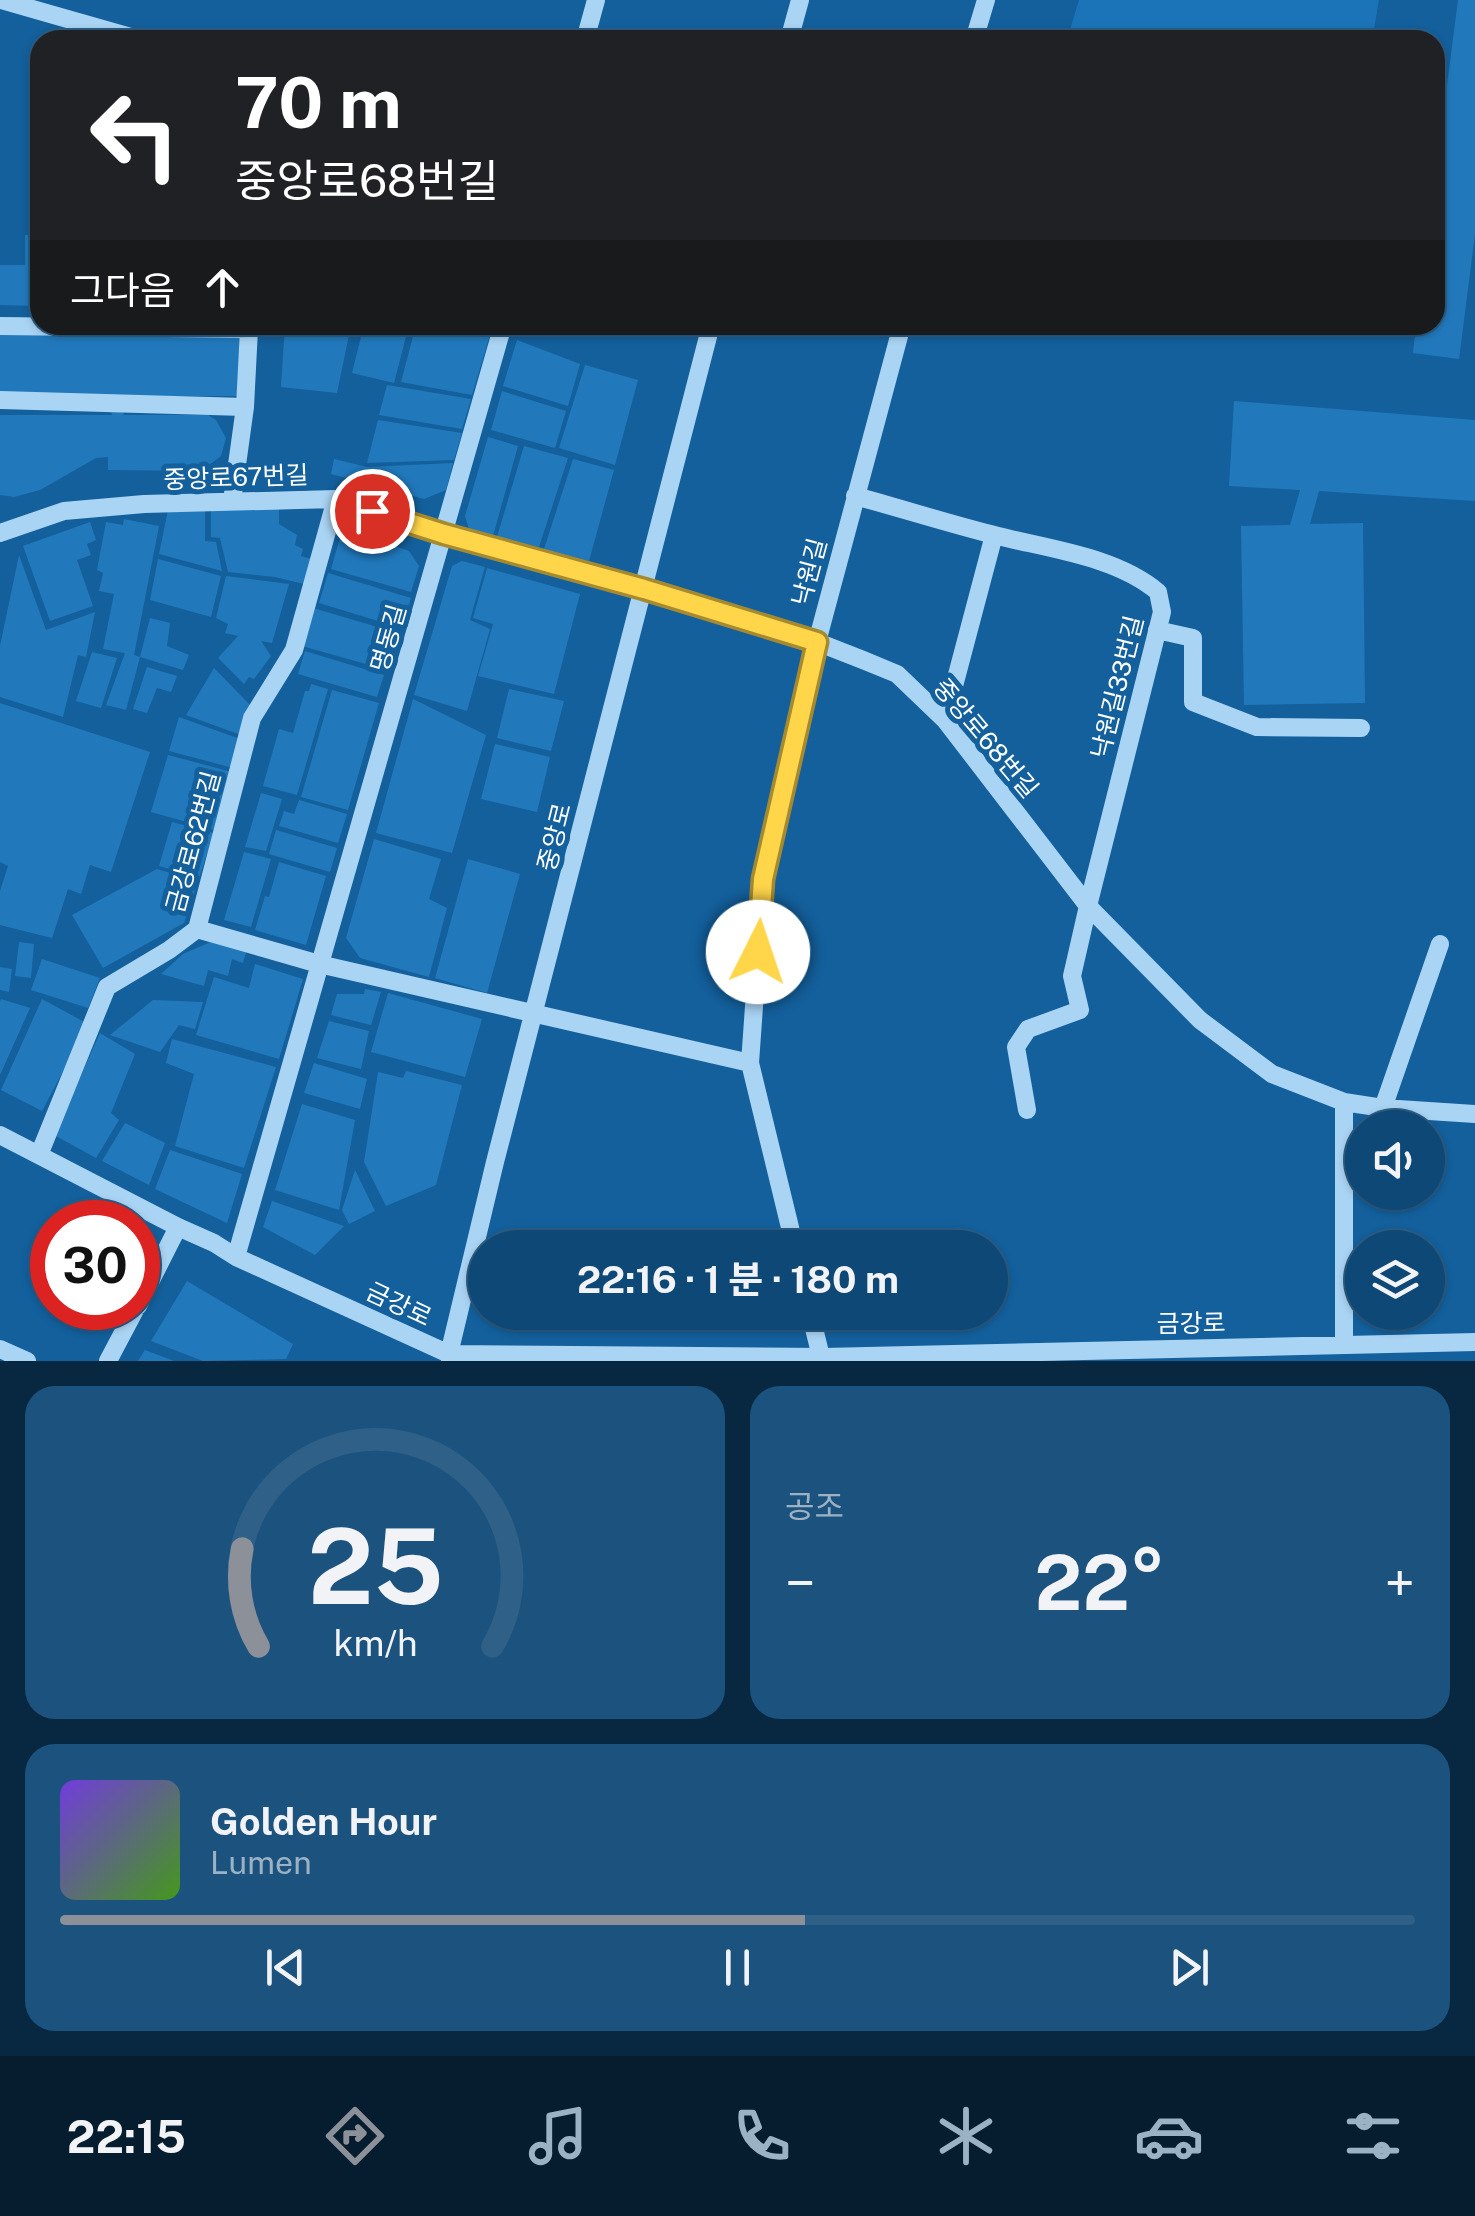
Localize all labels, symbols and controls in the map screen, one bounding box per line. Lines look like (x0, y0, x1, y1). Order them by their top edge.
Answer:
text: 70 m (235, 61, 402, 144)
icon: left (70, 70, 200, 200)
text: 중앙로68번길 (235, 154, 499, 207)
icon: ahead (195, 260, 250, 315)
text: 그다음 (70, 268, 175, 313)
street label: 중앙로67번길 (163, 459, 309, 495)
pin (330, 469, 415, 554)
icon: arrive (345, 484, 400, 539)
street label: 낙원길 (786, 535, 832, 609)
street label: 명동길 (364, 601, 412, 675)
street label: 낙원길33번길 (1085, 612, 1149, 762)
street label: 중앙로68번길 (927, 672, 1045, 804)
street label: 금강로62번길 (160, 768, 226, 916)
street label: 중앙로 (531, 800, 577, 874)
position arrow (706, 900, 810, 1004)
map controls (1345, 1110, 1445, 1330)
button: sound (1345, 1110, 1445, 1210)
speed limit sign: 30 (30, 1200, 160, 1330)
button: layers (1345, 1230, 1445, 1330)
text: 22:16 · 1 분 · 180 m (577, 1257, 899, 1302)
street label: 금강로 (361, 1276, 437, 1332)
street label: 금강로 (1156, 1307, 1226, 1339)
text: 공조 (785, 1488, 844, 1525)
text: 25 (307, 1505, 443, 1627)
text: 22° (1035, 1539, 1165, 1627)
text: − (785, 1551, 816, 1615)
text: + (1385, 1551, 1415, 1615)
text: km/h (333, 1622, 417, 1664)
text: Golden Hour (210, 1799, 437, 1844)
text: Lumen (210, 1844, 312, 1881)
icon: previous (258, 1940, 313, 1995)
icon: pause (710, 1940, 765, 1995)
icon: next (1162, 1940, 1217, 1995)
icon: directions (320, 2101, 390, 2171)
icon: music (523, 2101, 593, 2171)
icon: phone (727, 2101, 797, 2171)
icon: climate (931, 2101, 1001, 2171)
icon: car (1134, 2101, 1204, 2171)
icon: filters (1338, 2101, 1408, 2171)
text: 22:15 (67, 2110, 186, 2163)

